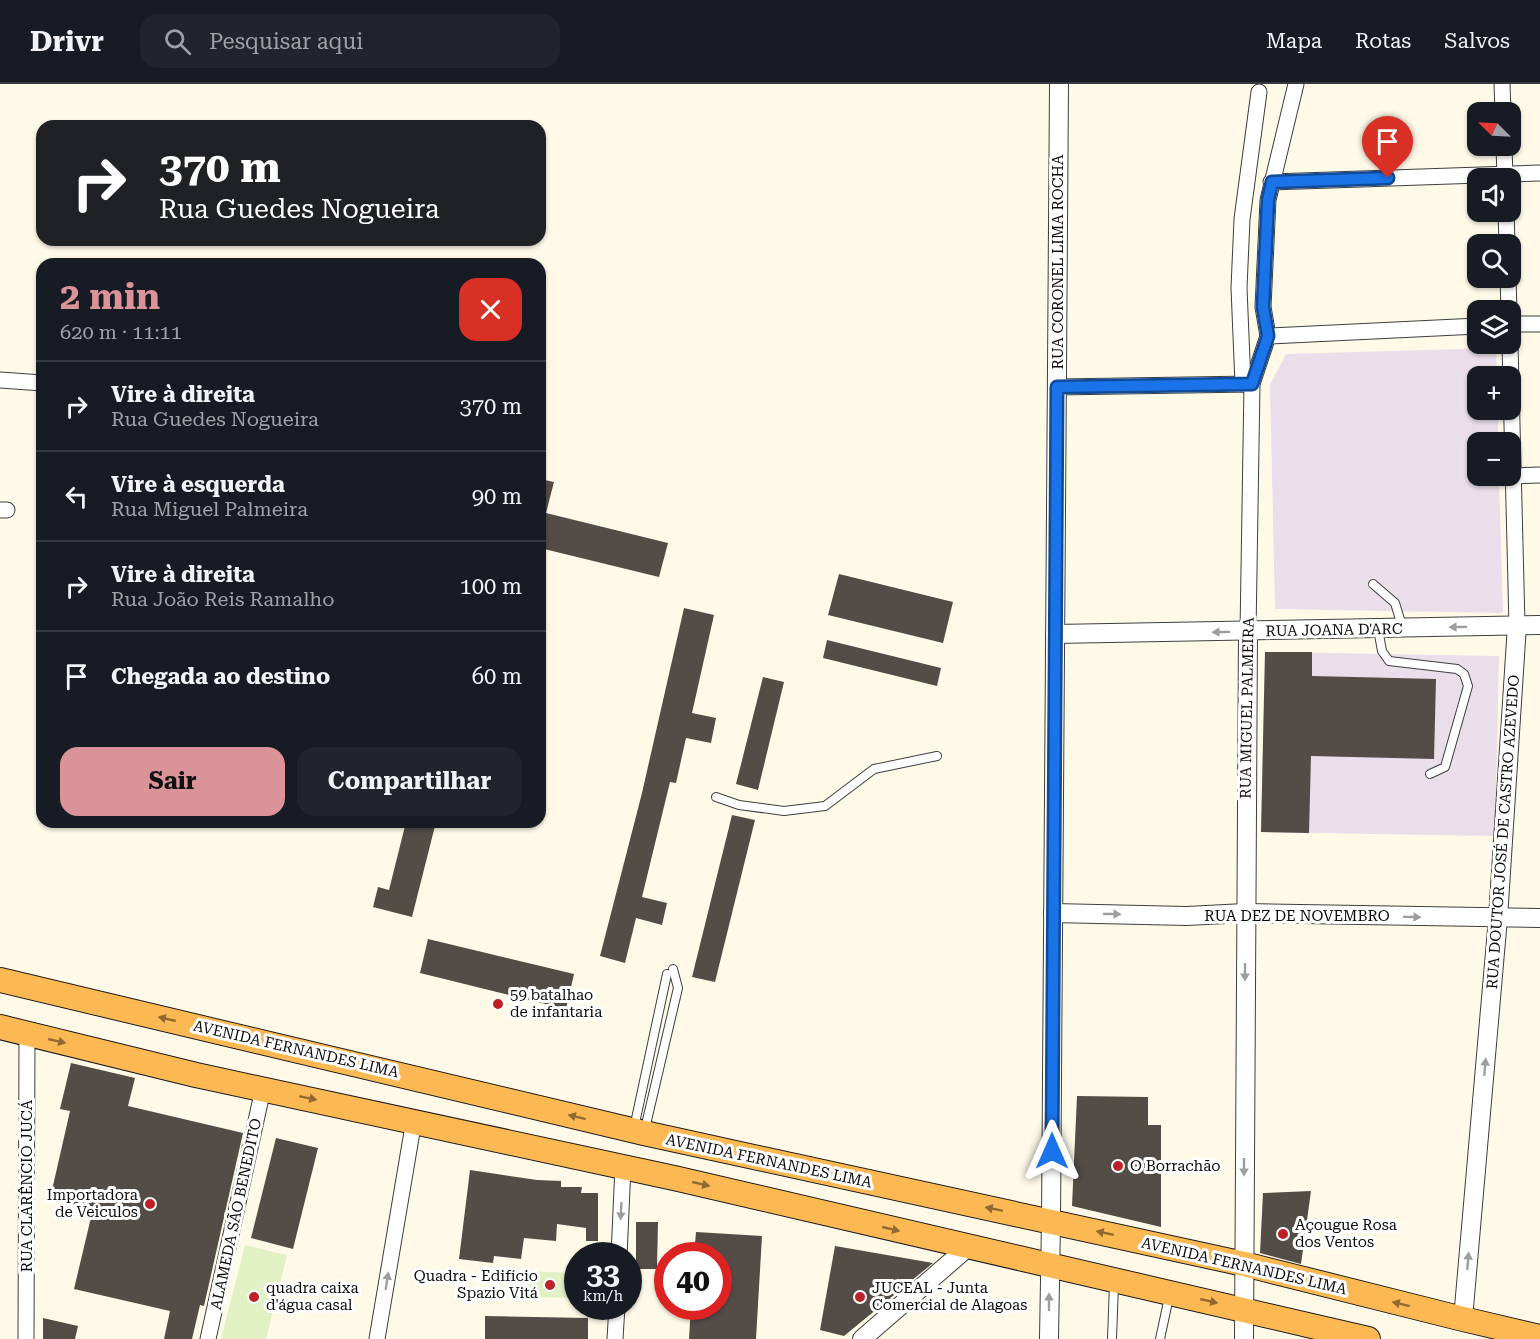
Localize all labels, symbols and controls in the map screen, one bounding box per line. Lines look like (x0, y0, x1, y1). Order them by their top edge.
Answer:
search box (140, 14, 560, 68)
text: Drivr (30, 25, 104, 58)
icon: search (161, 25, 194, 58)
text: Pesquisar aqui (209, 29, 363, 54)
text: Mapa (1266, 29, 1322, 53)
text: Rotas (1355, 29, 1411, 53)
text: Salvos (1444, 29, 1510, 53)
north arrow (1467, 102, 1521, 156)
map controls (1467, 102, 1521, 486)
pin (1362, 116, 1413, 178)
icon: arrive (1371, 125, 1404, 158)
text: 370 m (159, 143, 281, 192)
icon: right (60, 144, 138, 222)
street label: RUA CORONEL LIMA ROCHA (1049, 154, 1067, 370)
button: sound (1467, 168, 1521, 222)
text: Rua Guedes Nogueira (159, 193, 440, 225)
button: search (1467, 234, 1521, 288)
text: 2 min (60, 276, 160, 318)
button: close (459, 278, 522, 341)
button: layers (1467, 300, 1521, 354)
text: 620 m · 11:11 (60, 320, 182, 344)
button: + (1467, 366, 1521, 420)
text: Vire à direita (111, 382, 255, 407)
icon: right (60, 390, 93, 423)
text: 370 m (459, 394, 522, 419)
text: Rua Guedes Nogueira (111, 407, 319, 431)
button: − (1467, 432, 1521, 486)
text: Vire à esquerda (111, 472, 285, 497)
icon: left (60, 480, 93, 513)
text: 90 m (472, 484, 522, 509)
text: Rua Miguel Palmeira (111, 497, 308, 521)
text: Vire à direita (111, 562, 255, 587)
icon: right (60, 570, 93, 603)
text: 100 m (459, 574, 522, 599)
text: Rua João Reis Ramalho (111, 587, 335, 611)
street label: RUA MIGUEL PALMEIRA (1236, 617, 1258, 799)
street label: RUA JOANA D'ARC (1265, 620, 1403, 640)
one-way arrow (1449, 622, 1468, 631)
one-way arrow (1212, 627, 1231, 637)
icon: arrive (60, 660, 93, 693)
text: Chegada ao destino (111, 664, 330, 689)
text: 60 m (472, 664, 522, 689)
street label: RUA DOUTOR JOSÉ DE CASTRO AZEVEDO (1483, 674, 1523, 990)
button: Sair (60, 747, 285, 816)
button: Compartilhar (297, 747, 522, 816)
street label: RUA DEZ DE NOVEMBRO (1204, 907, 1390, 925)
one-way arrow (1102, 909, 1121, 919)
one-way arrow (1402, 912, 1421, 921)
one-way arrow (1240, 962, 1250, 981)
place label: 59 batalhao de infantaria (510, 986, 602, 1021)
marker: 59 batalhao de infantaria (491, 997, 505, 1011)
one-way arrow (157, 1013, 176, 1023)
street label: AVENIDA FERNANDES LIMA (191, 1017, 401, 1082)
one-way arrow (48, 1036, 66, 1046)
one-way arrow (1480, 1057, 1490, 1076)
one-way arrow (299, 1094, 318, 1103)
street label: RUA CLARÊNCIO JUCÁ (18, 1099, 36, 1272)
one-way arrow (567, 1111, 586, 1121)
street label: ALAMEDA SÃO BENEDITO (207, 1117, 265, 1311)
position arrow (1020, 1119, 1084, 1183)
street label: AVENIDA FERNANDES LIMA (664, 1130, 874, 1192)
place label: O Borrachão (1130, 1157, 1220, 1175)
one-way arrow (1239, 1157, 1249, 1176)
marker: O Borrachão (1111, 1159, 1125, 1173)
one-way arrow (692, 1180, 711, 1189)
place label: Importadora de Veiculos (47, 1186, 138, 1221)
marker: Importadora de Veiculos (143, 1197, 157, 1211)
one-way arrow (617, 1201, 626, 1220)
one-way arrow (985, 1204, 1004, 1214)
place label: Açougue Rosa dos Ventos (1295, 1216, 1397, 1251)
one-way arrow (881, 1224, 900, 1234)
marker: Açougue Rosa dos Ventos (1276, 1227, 1290, 1241)
one-way arrow (1095, 1228, 1114, 1238)
street label: AVENIDA FERNANDES LIMA (1139, 1234, 1349, 1299)
speed limit sign: 40 (654, 1242, 732, 1320)
one-way arrow (1463, 1252, 1473, 1271)
text: 33 (586, 1256, 620, 1291)
place label: Quadra - Edifício Spazio Vitá (414, 1267, 538, 1302)
one-way arrow (383, 1272, 392, 1291)
marker: Quadra - Edifício Spazio Vitá (543, 1278, 557, 1292)
place label: quadra caixa d'água casal (266, 1279, 359, 1314)
place label: JUCEAL - Junta Comercial de Alagoas (872, 1279, 1027, 1314)
text: km/h (583, 1287, 623, 1305)
marker: quadra caixa d'água casal (247, 1290, 261, 1304)
marker: JUCEAL - Junta Comercial de Alagoas (853, 1290, 867, 1304)
one-way arrow (1044, 1293, 1054, 1312)
one-way arrow (1199, 1297, 1218, 1307)
one-way arrow (1392, 1298, 1411, 1308)

